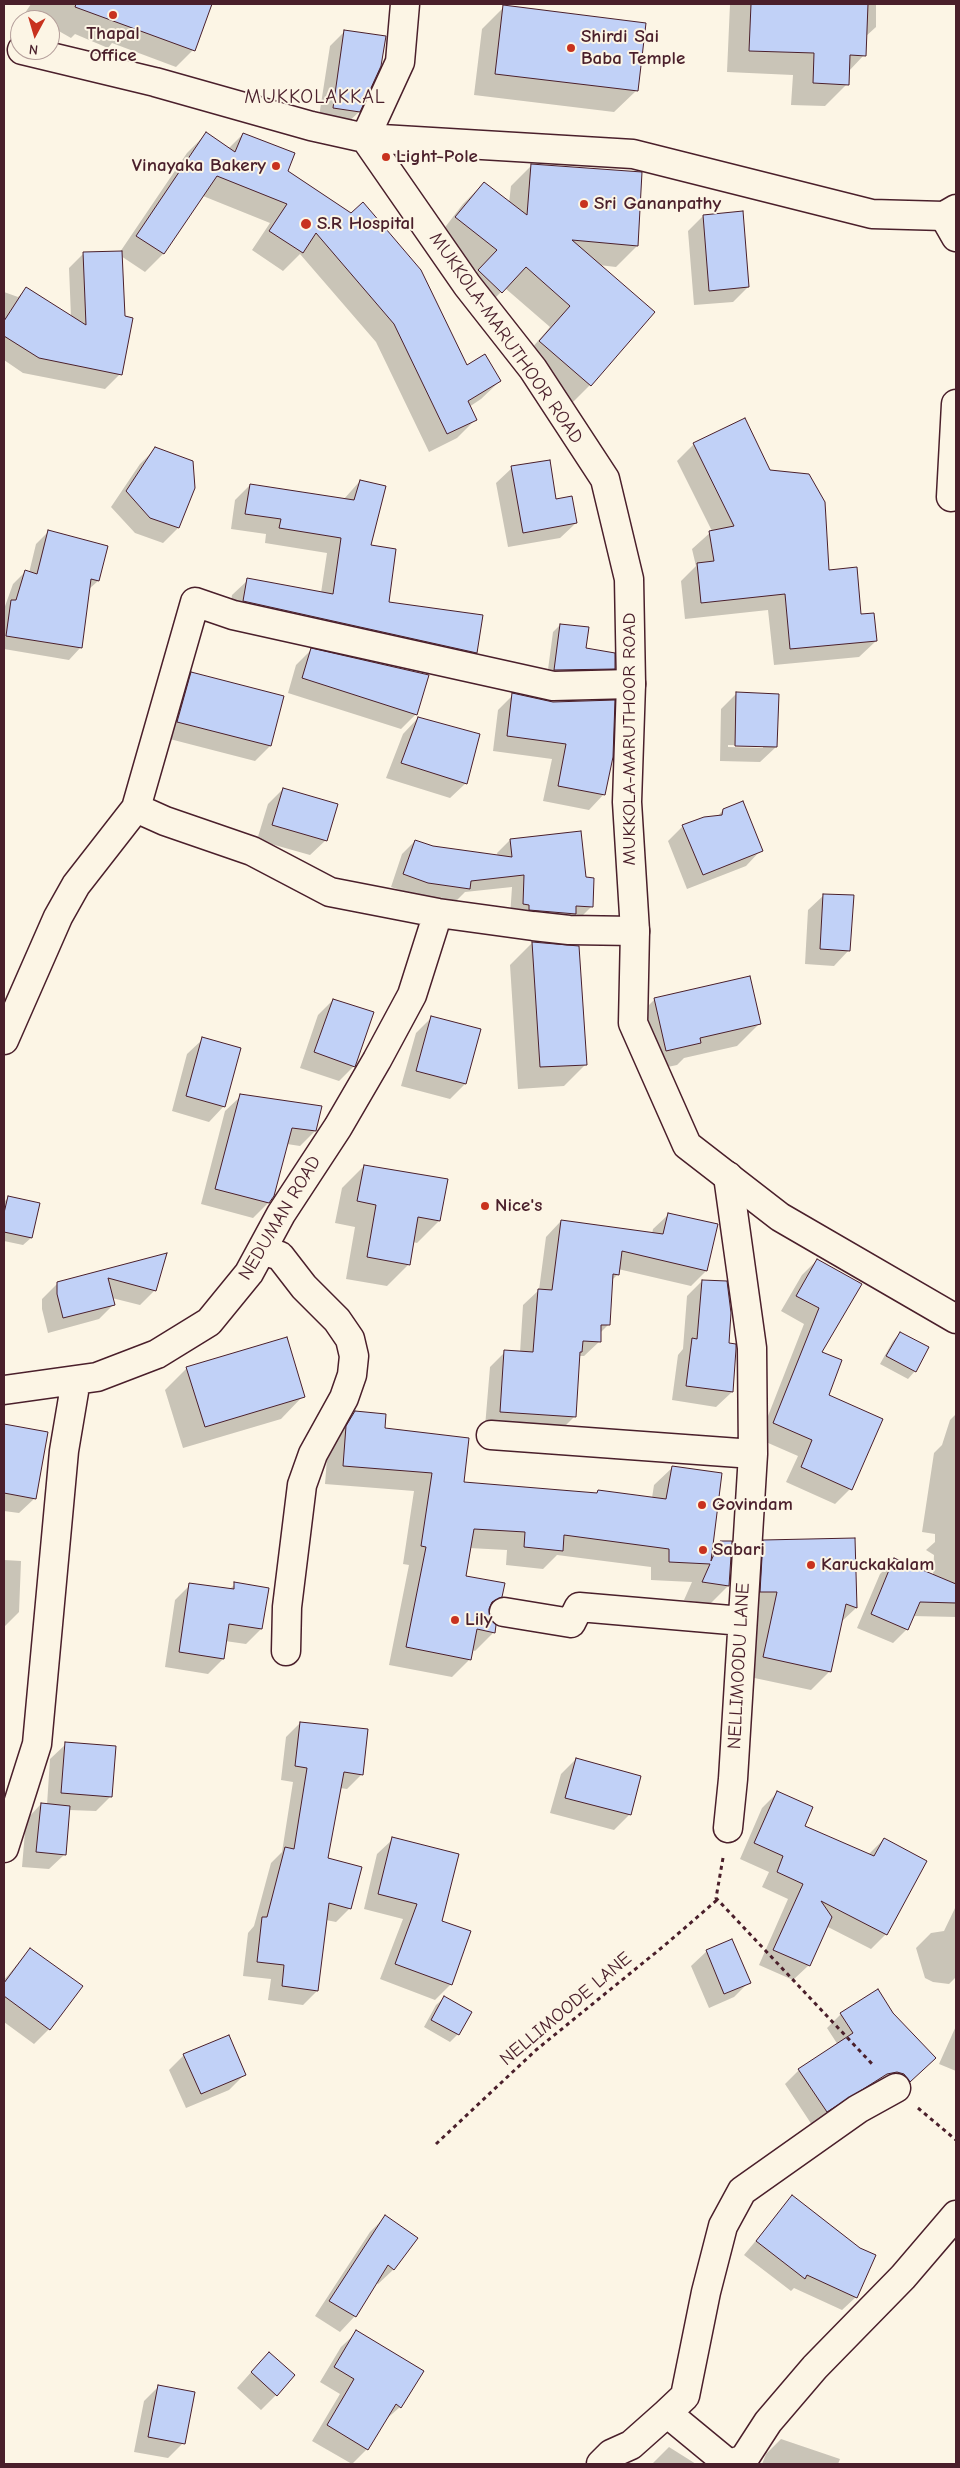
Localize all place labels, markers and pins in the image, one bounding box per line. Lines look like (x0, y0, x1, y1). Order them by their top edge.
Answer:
marker: Thapal Office (107, 9, 119, 21)
place label: Thapal Office (86, 23, 140, 67)
place label: Shirdi Sai Baba Temple (581, 26, 685, 70)
marker: Shirdi Sai Baba Temple (565, 42, 577, 54)
place label: Light Pole (396, 146, 478, 168)
marker: Light Pole (380, 151, 392, 163)
place label: Vinayaka Bakery (132, 155, 266, 177)
marker: Vinayaka Bakery (270, 160, 282, 172)
place label: Sri Gananpathy (594, 193, 721, 215)
marker: Sri Gananpathy (578, 198, 590, 210)
place label: S.R Hospital (317, 213, 415, 235)
marker: S.R Hospital (299, 217, 313, 231)
place label: Nice's (495, 1195, 542, 1217)
marker: Nice's (479, 1200, 491, 1212)
place label: Govindam (712, 1494, 793, 1516)
marker: Govindam (696, 1499, 708, 1511)
place label: Sabari (713, 1539, 765, 1561)
marker: Sabari (697, 1544, 709, 1556)
place label: Karuckakalam (821, 1554, 934, 1576)
marker: Karuckakalam (805, 1559, 817, 1571)
place label: Lily (465, 1609, 493, 1631)
marker: Lily (449, 1614, 461, 1626)

